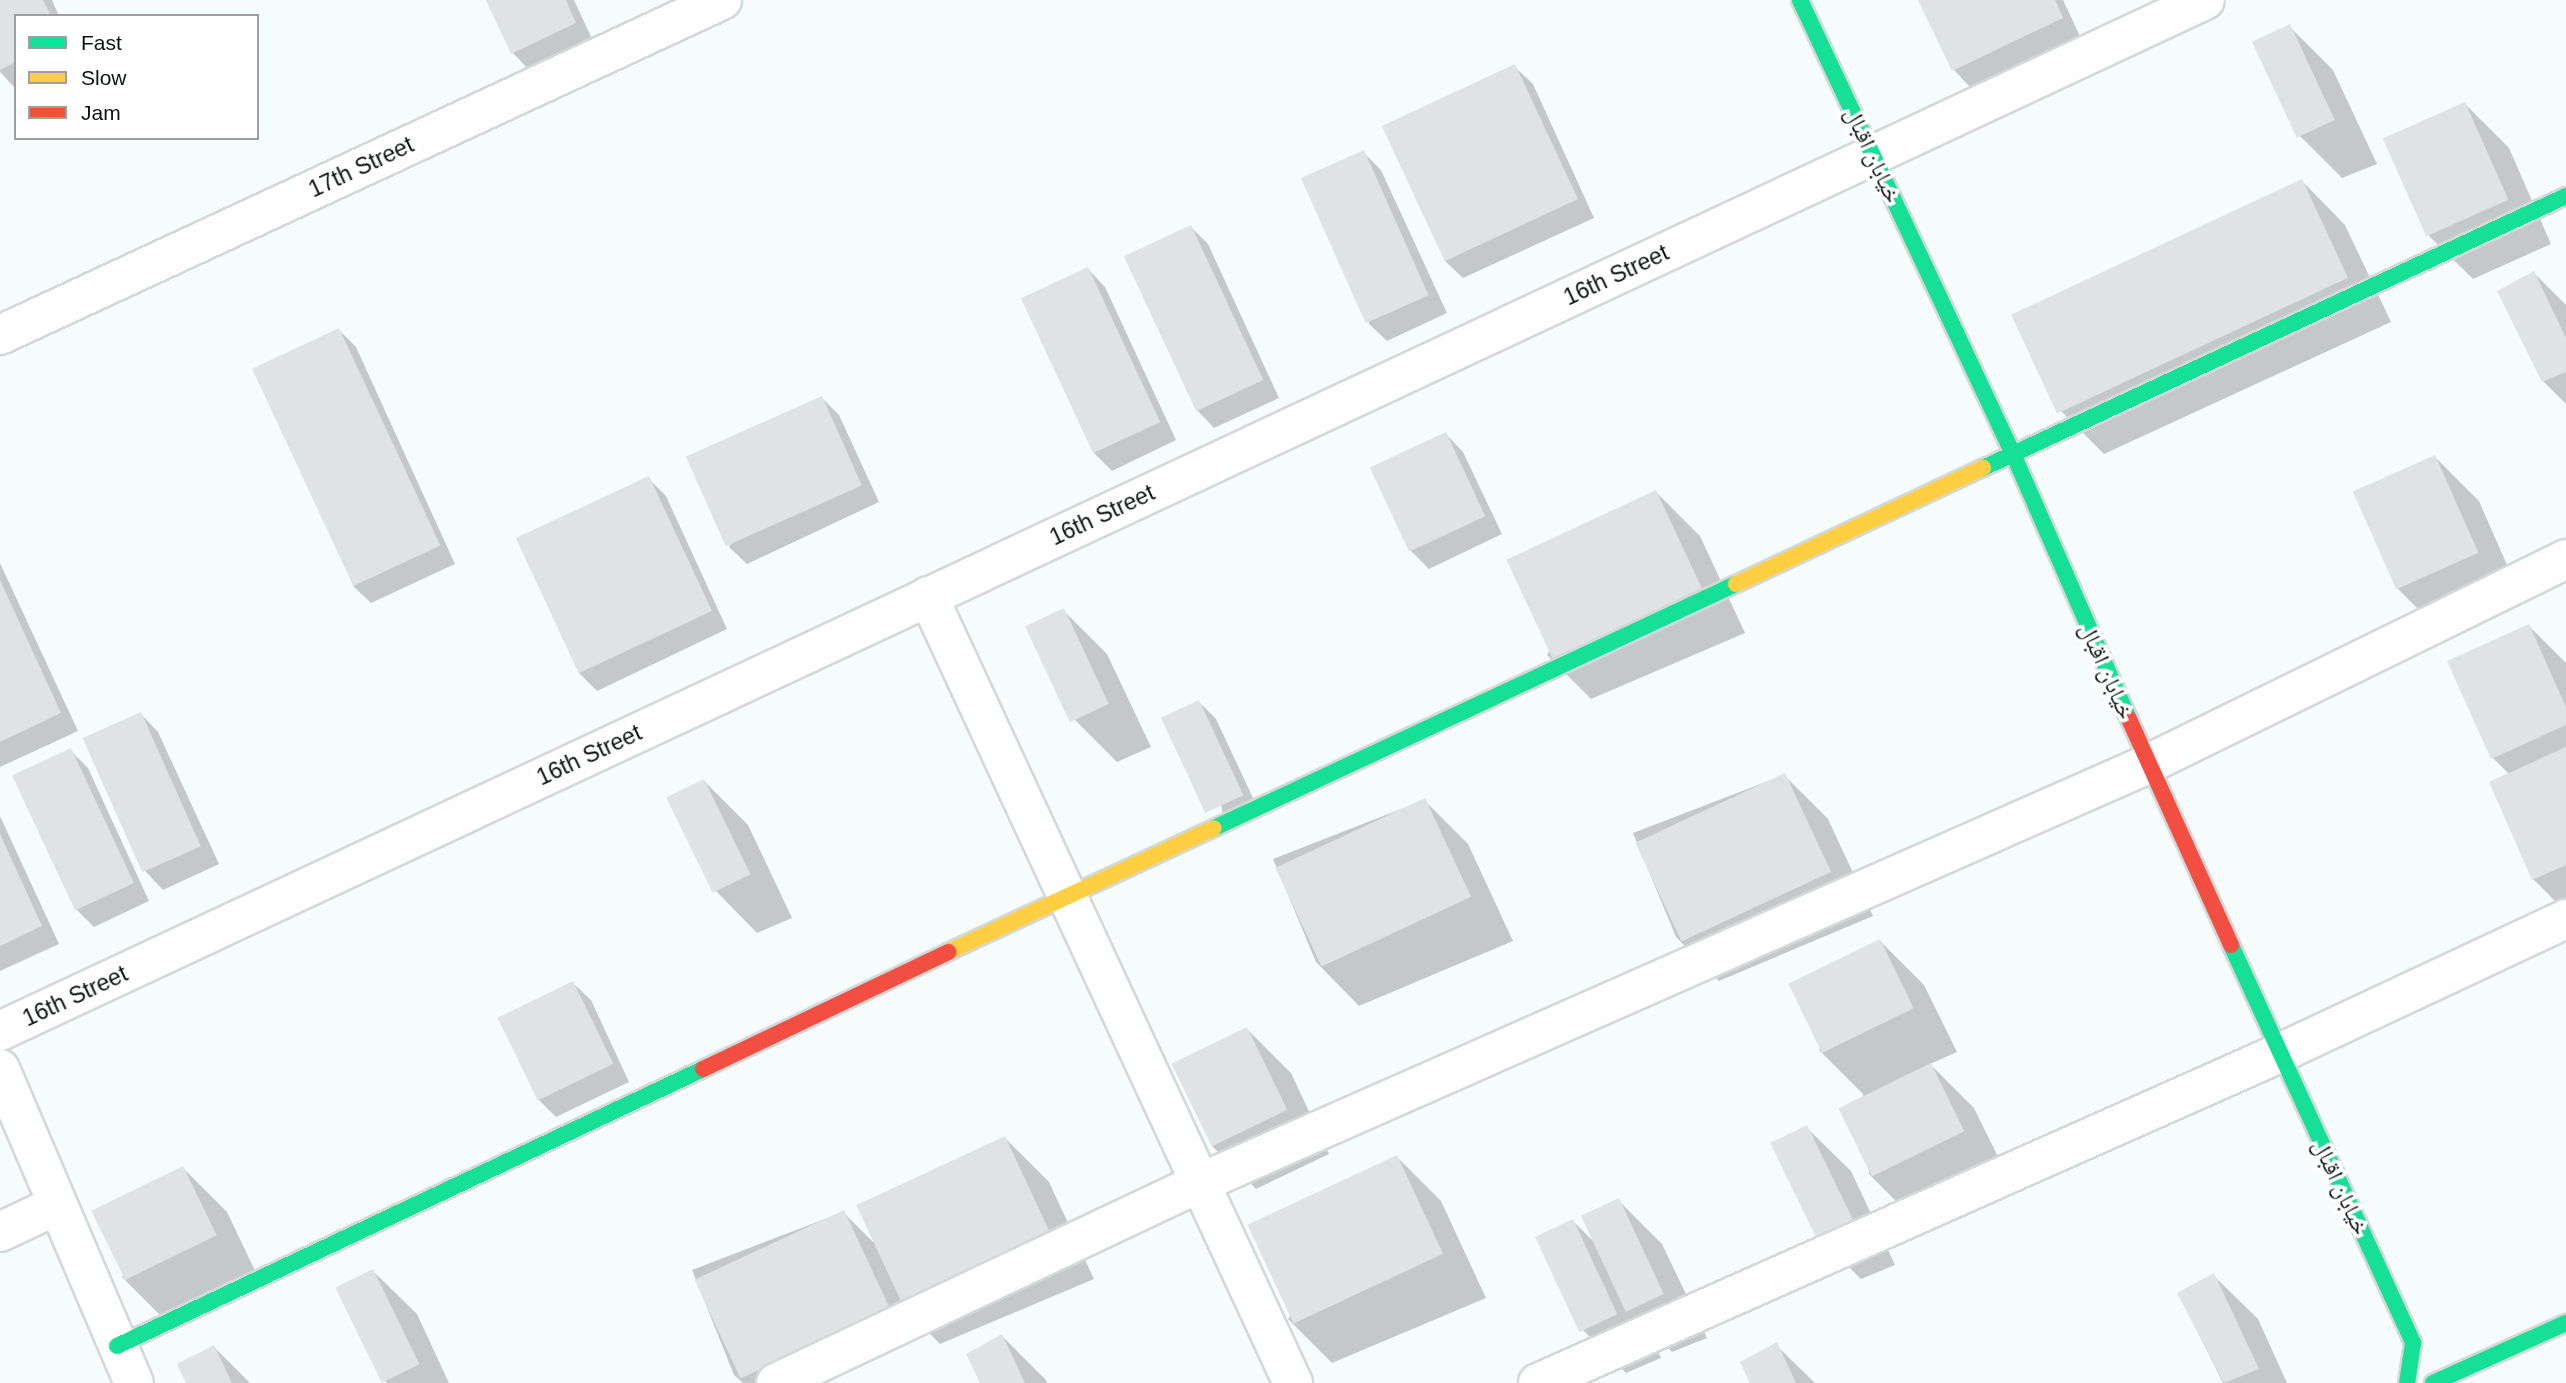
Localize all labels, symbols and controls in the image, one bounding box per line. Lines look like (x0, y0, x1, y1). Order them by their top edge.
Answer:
legend (14, 14, 259, 140)
text: Fast (81, 31, 122, 54)
text: Slow (81, 66, 127, 89)
text: Jam (81, 101, 121, 124)
street label: خیابان اقبال (1839, 103, 1907, 207)
street label: 17th Street (304, 131, 418, 203)
street label: 16th Street (1559, 239, 1673, 311)
street label: 16th Street (1045, 479, 1159, 551)
street label: خیابان اقبال (2074, 619, 2140, 723)
street label: 16th Street (532, 719, 646, 791)
street label: 16th Street (18, 960, 132, 1032)
street label: خیابان اقبال (2307, 1135, 2375, 1239)

